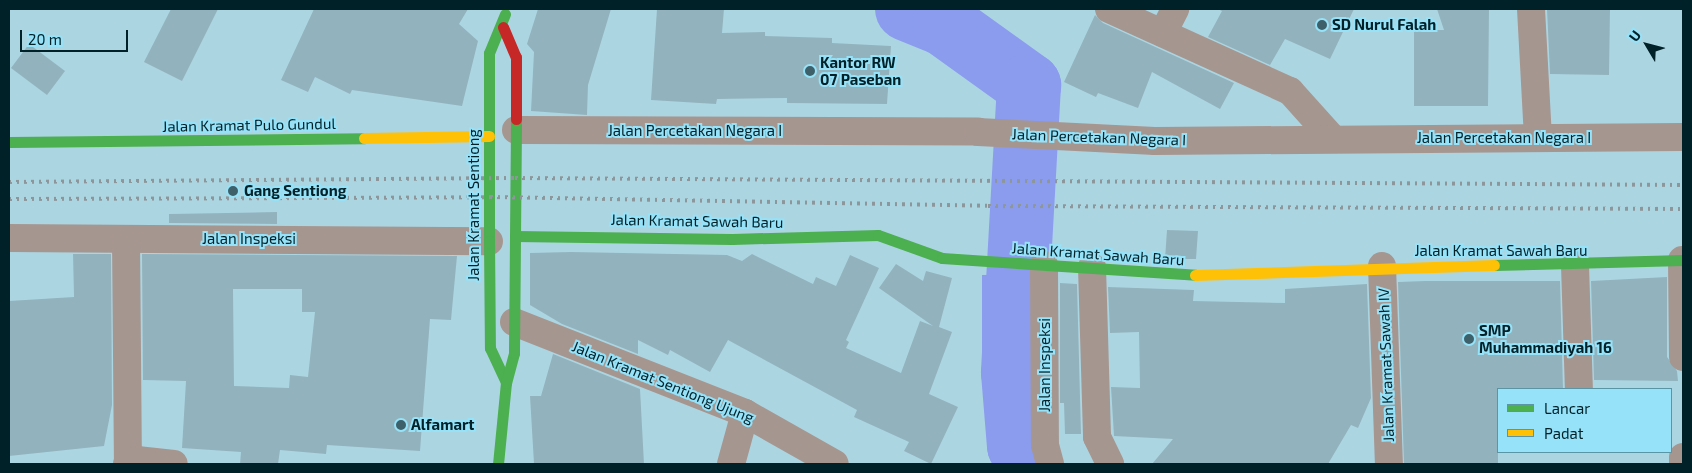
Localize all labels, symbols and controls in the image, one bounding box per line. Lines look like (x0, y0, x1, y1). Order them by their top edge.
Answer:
place label: SD Nurul Falah (1332, 16, 1437, 34)
marker: SD Nurul Falah (1316, 19, 1328, 31)
scale bar (22, 20, 130, 52)
north arrow (1622, 20, 1672, 70)
text: U (1625, 27, 1644, 45)
text: 20 m (28, 30, 62, 48)
place label: Kantor RW 07 Paseban (820, 53, 901, 88)
marker: Kantor RW 07 Paseban (804, 65, 816, 77)
street label: Jalan Kramat Pulo Gundul (162, 114, 336, 136)
street label: Jalan Percetakan Negara I (608, 122, 782, 140)
street label: Jalan Percetakan Negara I (1011, 125, 1187, 149)
street label: Jalan Kramat Sentiong (465, 129, 483, 281)
street label: Jalan Percetakan Negara I (1417, 129, 1591, 147)
place label: Gang Sentiong (244, 182, 346, 200)
marker: Gang Sentiong (226, 184, 240, 198)
street label: Jalan Kramat Sawah Baru (610, 210, 784, 232)
street label: Jalan Inspeksi (202, 230, 296, 248)
street label: Jalan Kramat Sawah Baru (1011, 239, 1185, 269)
street label: Jalan Kramat Sawah Baru (1415, 242, 1587, 260)
street label: Jalan Kramat Sawah IV (1374, 288, 1398, 442)
street label: Jalan Inspeksi (1036, 318, 1054, 412)
place label: SMP Muhammadiyah 16 (1479, 321, 1612, 356)
marker: SMP Muhammadiyah 16 (1463, 333, 1475, 345)
street label: Jalan Kramat Sentiong Ujung (569, 337, 757, 427)
legend (1497, 388, 1672, 453)
text: Lancar (1544, 399, 1590, 417)
place label: Alfamart (411, 416, 474, 434)
marker: Alfamart (395, 419, 407, 431)
text: Padat (1544, 424, 1584, 442)

